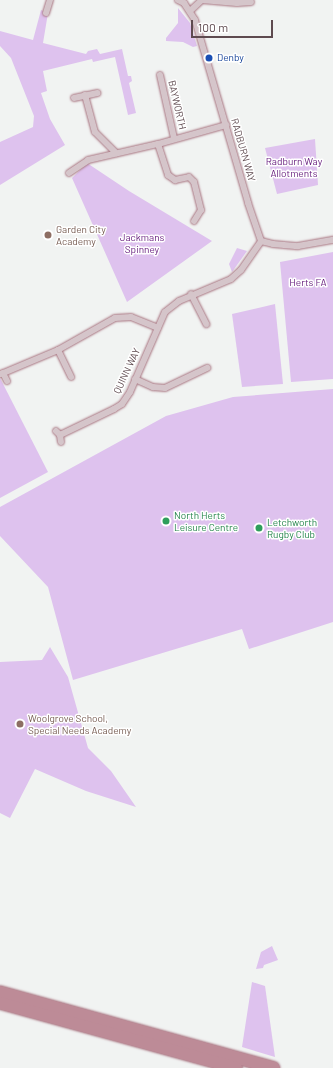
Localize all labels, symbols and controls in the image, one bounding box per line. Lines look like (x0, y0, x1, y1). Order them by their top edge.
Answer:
scale bar (193, 12, 275, 38)
text: 100 m (198, 20, 228, 34)
place label: Denby (217, 52, 244, 64)
marker: Denby (204, 53, 214, 63)
street label: BAYWORTH (166, 79, 188, 131)
street label: RADBURN WAY (228, 117, 258, 183)
park label: Radburn Way Allotments (266, 155, 322, 178)
place label: Garden City Academy (56, 223, 106, 246)
marker: Garden City Academy (43, 230, 53, 240)
park label: Jackmans Spinney (120, 231, 164, 254)
park label: Herts FA (289, 277, 327, 289)
street label: QUINN WAY (111, 346, 143, 396)
place label: North Herts Leisure Centre (174, 509, 238, 532)
marker: North Herts Leisure Centre (161, 516, 171, 526)
place label: Letchworth Rugby Club (267, 516, 317, 540)
marker: Letchworth Rugby Club (254, 523, 264, 533)
place label: Woolgrove School, Special Needs Academy (28, 712, 131, 736)
marker: Woolgrove School, Special Needs Academy (15, 719, 25, 729)

